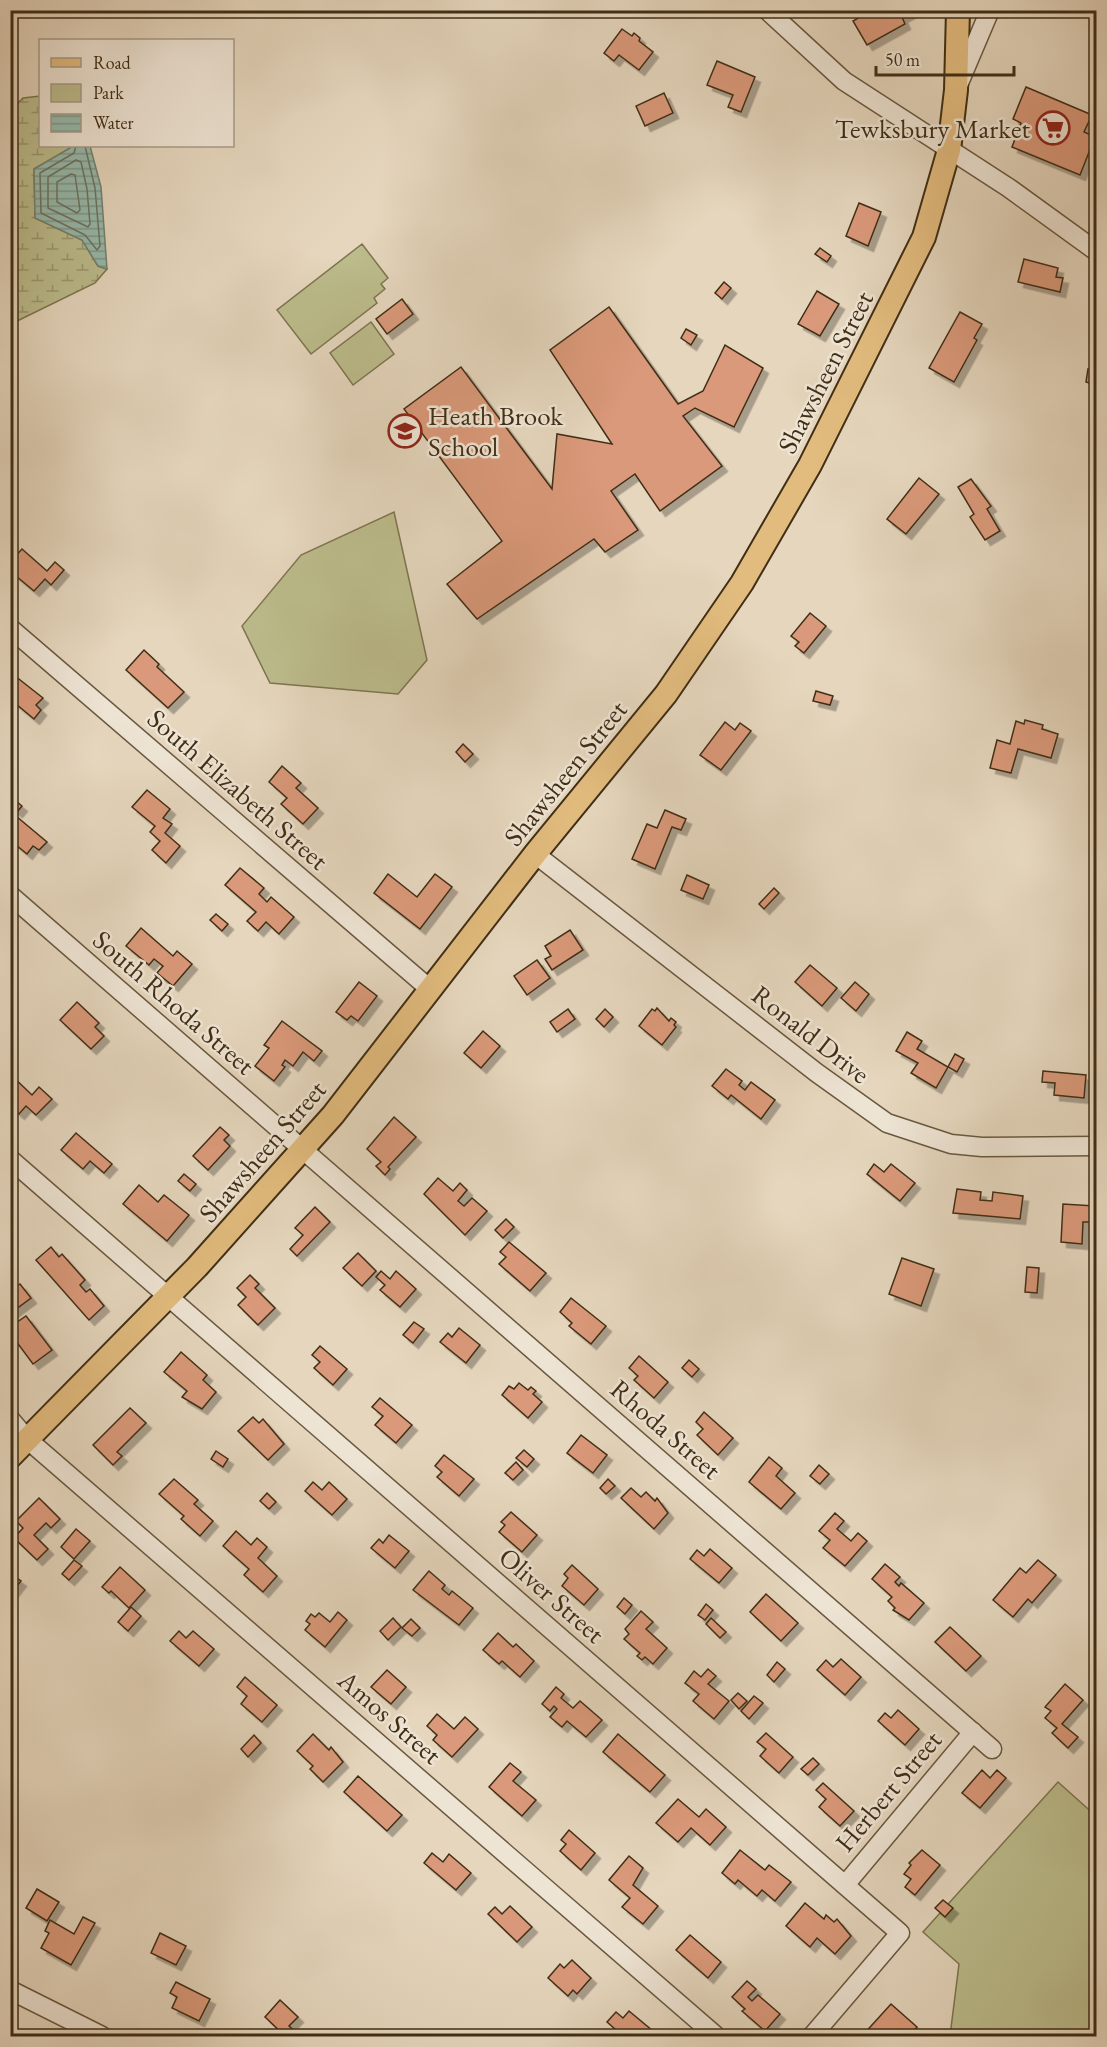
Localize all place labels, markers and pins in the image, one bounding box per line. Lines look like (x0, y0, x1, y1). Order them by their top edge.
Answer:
supermarket icon: Tewksbury Market (1035, 110, 1071, 146)
place label: Tewksbury Market (835, 111, 1031, 146)
place label: Heath Brook School (428, 398, 563, 464)
school or university icon: Heath Brook School (387, 413, 423, 449)

